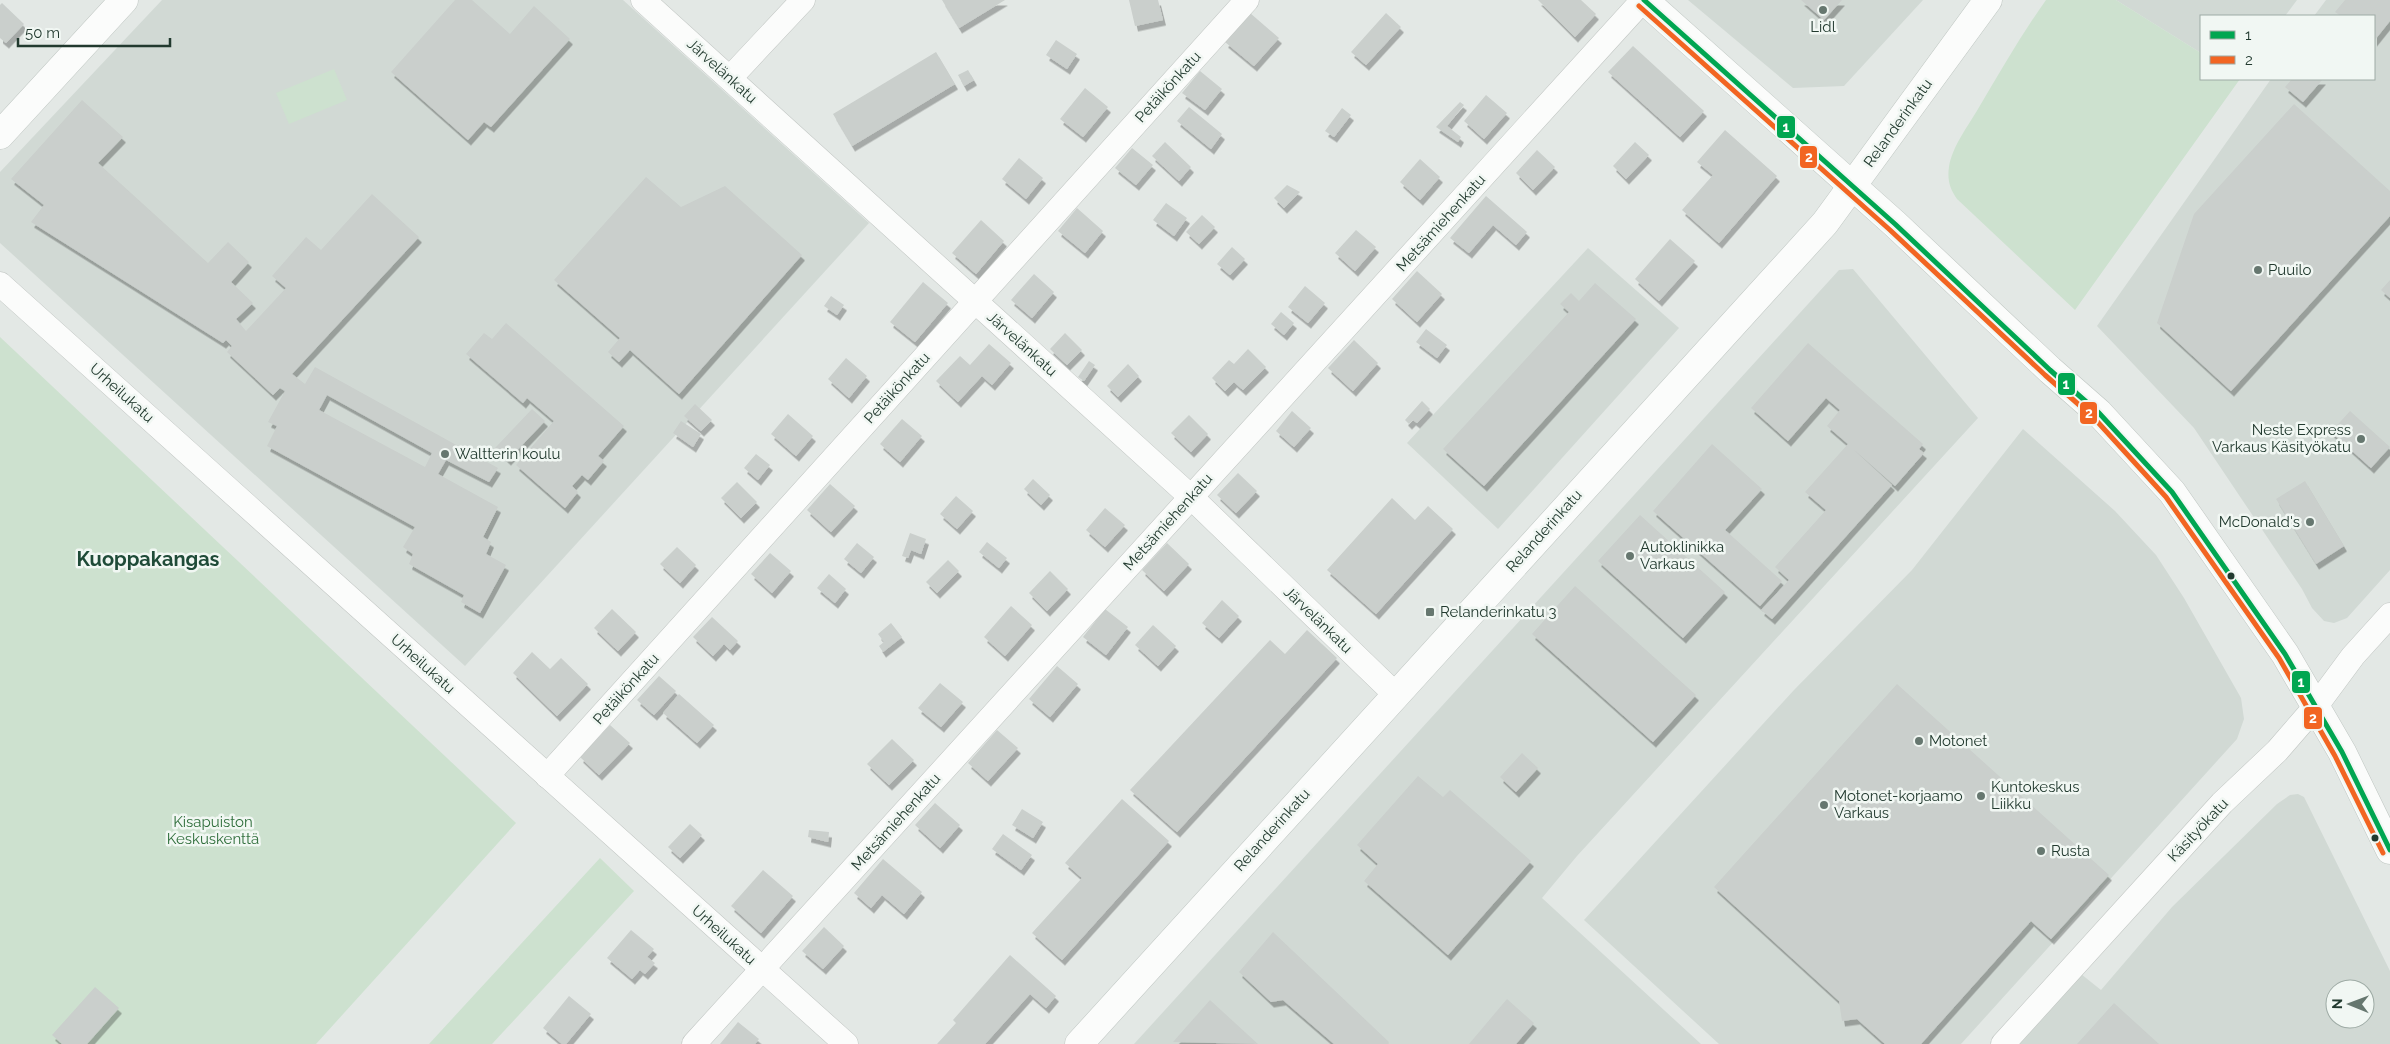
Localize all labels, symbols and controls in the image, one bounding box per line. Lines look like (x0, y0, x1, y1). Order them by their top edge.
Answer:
marker: Lidl (1817, 4, 1829, 16)
scale bar (18, 15, 170, 47)
legend (2200, 15, 2375, 80)
place label: Lidl (1810, 18, 1837, 36)
text: 50 m (25, 24, 60, 42)
text: 1 (2245, 26, 2252, 44)
street label: Järvelänkatu (683, 35, 761, 107)
street label: Petäikönkatu (1131, 48, 1205, 126)
text: 2 (2245, 51, 2253, 69)
street label: Relanderinkatu (1860, 75, 1936, 171)
line badge: 1 (1776, 115, 1796, 139)
text: 1 (1783, 119, 1790, 135)
line badge: 2 (1799, 145, 1818, 169)
text: 2 (1805, 149, 1813, 165)
street label: Metsämiehenkatu (1393, 171, 1489, 275)
place label: Puuilo (2268, 261, 2312, 279)
marker: Puuilo (2252, 264, 2264, 276)
street label: Järvelänkatu (983, 308, 1061, 380)
street label: Petäikönkatu (860, 349, 934, 427)
street label: Urheilukatu (86, 359, 158, 427)
line badge: 1 (2057, 372, 2076, 396)
text: 1 (2063, 376, 2070, 392)
line badge: 2 (2079, 401, 2098, 425)
text: 2 (2085, 405, 2093, 421)
place label: Neste Express Varkaus Käsityökatu (2212, 421, 2351, 456)
marker: Neste Express Varkaus Käsityökatu (2355, 433, 2367, 445)
place label: Waltterin koulu (455, 445, 560, 463)
marker: Waltterin koulu (439, 448, 451, 460)
street label: Metsämiehenkatu (1120, 470, 1216, 574)
street label: Relanderinkatu (1502, 486, 1586, 576)
place label: McDonald's (2219, 513, 2300, 531)
marker: McDonald's (2304, 516, 2316, 528)
place label: Autoklinikka Varkaus (1640, 538, 1724, 573)
district label: Kuoppakangas (76, 547, 220, 571)
marker: Autoklinikka Varkaus (1624, 550, 1636, 562)
unlabelled marker (2226, 571, 2236, 581)
street label: Järvelänkatu (1280, 583, 1356, 657)
place label: Relanderinkatu 3 (1440, 603, 1557, 621)
marker: Relanderinkatu 3 (1424, 606, 1436, 618)
street label: Urheilukatu (387, 630, 459, 698)
street label: Petäikönkatu (589, 650, 663, 728)
line badge: 1 (2291, 670, 2311, 694)
text: 1 (2298, 674, 2305, 690)
line badge: 2 (2303, 706, 2323, 730)
text: 2 (2309, 710, 2317, 726)
place label: Motonet (1929, 732, 1987, 750)
marker: Motonet (1913, 735, 1925, 747)
street label: Metsämiehenkatu (848, 770, 944, 874)
place label: Kuntokeskus Liikku (1991, 778, 2079, 813)
street label: Relanderinkatu (1230, 785, 1314, 875)
place label: Motonet-korjaamo Varkaus (1834, 787, 1963, 822)
marker: Kuntokeskus Liikku (1975, 790, 1987, 802)
street label: Käsityökatu (2164, 795, 2232, 865)
marker: Motonet-korjaamo Varkaus (1818, 799, 1830, 811)
park label: Kisapuiston Keskuskenttä (167, 813, 259, 848)
unlabelled marker (2370, 833, 2380, 843)
place label: Rusta (2051, 842, 2090, 860)
marker: Rusta (2035, 845, 2047, 857)
street label: Urheilukatu (688, 901, 760, 969)
north arrow (2325, 979, 2375, 1029)
text: N (2329, 998, 2345, 1009)

